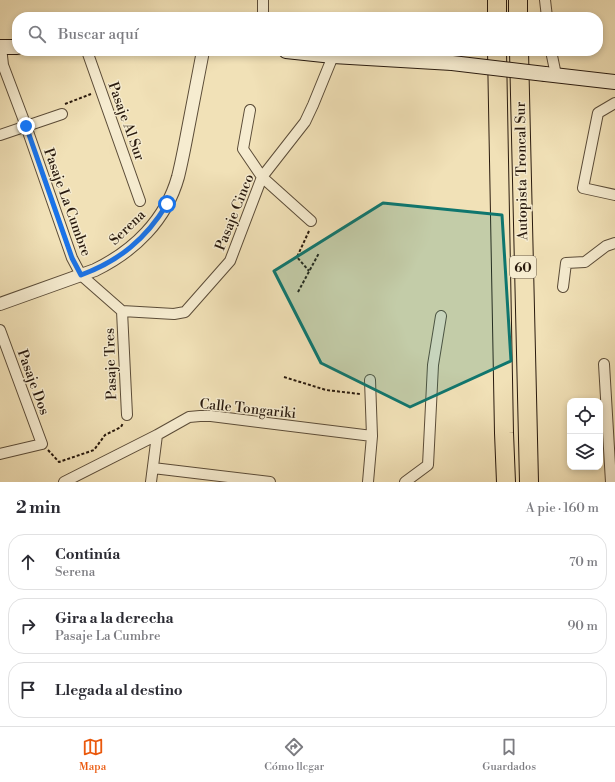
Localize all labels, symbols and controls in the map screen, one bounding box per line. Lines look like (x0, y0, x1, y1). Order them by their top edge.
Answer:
search box (12, 12, 603, 56)
icon: search (26, 23, 48, 45)
text: Buscar aquí (58, 25, 139, 44)
street label: Pasaje Al Sur (104, 80, 149, 163)
street label: Autopista Troncal Sur (512, 101, 532, 242)
route end (17, 117, 35, 135)
street label: Pasaje La Cumbre (39, 146, 95, 259)
street label: Pasaje Cinco (211, 171, 259, 253)
route start (158, 195, 176, 213)
street label: Serena (106, 205, 150, 249)
road number: 60 (510, 256, 536, 278)
street label: Pasaje Tres (101, 328, 121, 400)
street label: Pasaje Dos (13, 347, 53, 418)
street label: Calle Tongariki (199, 395, 297, 423)
map controls (567, 398, 603, 470)
button: locate (567, 398, 603, 434)
button: layers (567, 434, 603, 470)
text: 2 min (16, 497, 61, 519)
text: A pie · 160 m (526, 500, 599, 516)
text: Continúa (55, 545, 120, 564)
icon: ahead (17, 551, 39, 573)
text: 70 m (569, 554, 598, 570)
text: Serena (55, 564, 95, 580)
text: Gira a la derecha (55, 609, 174, 628)
icon: right (17, 615, 39, 637)
text: 90 m (567, 618, 598, 634)
text: Pasaje La Cumbre (55, 628, 161, 644)
icon: arrive (17, 679, 39, 701)
text: Llegada al destino (55, 681, 183, 700)
tab: Mapa (79, 736, 106, 774)
tab: Cómo llegar (264, 736, 324, 774)
tab: Guardados (482, 736, 536, 774)

